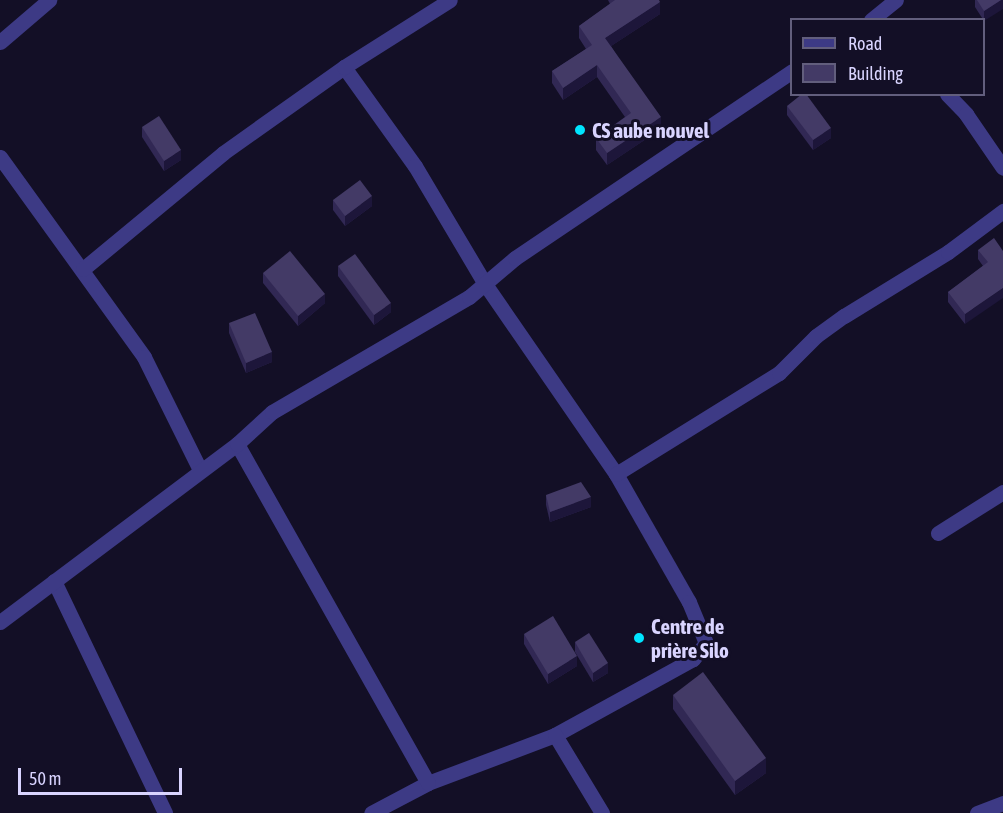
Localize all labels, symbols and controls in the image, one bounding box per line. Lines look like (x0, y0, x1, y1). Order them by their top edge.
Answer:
legend (790, 18, 985, 96)
text: Road (848, 33, 882, 54)
text: Building (848, 63, 903, 84)
place label: CS aube nouvel (592, 117, 709, 143)
marker: CS aube nouvel (573, 123, 587, 137)
place label: Centre de prière Silo (651, 613, 729, 663)
marker: Centre de prière Silo (632, 631, 646, 645)
scale bar (21, 756, 184, 794)
text: 50 m (29, 768, 61, 789)

